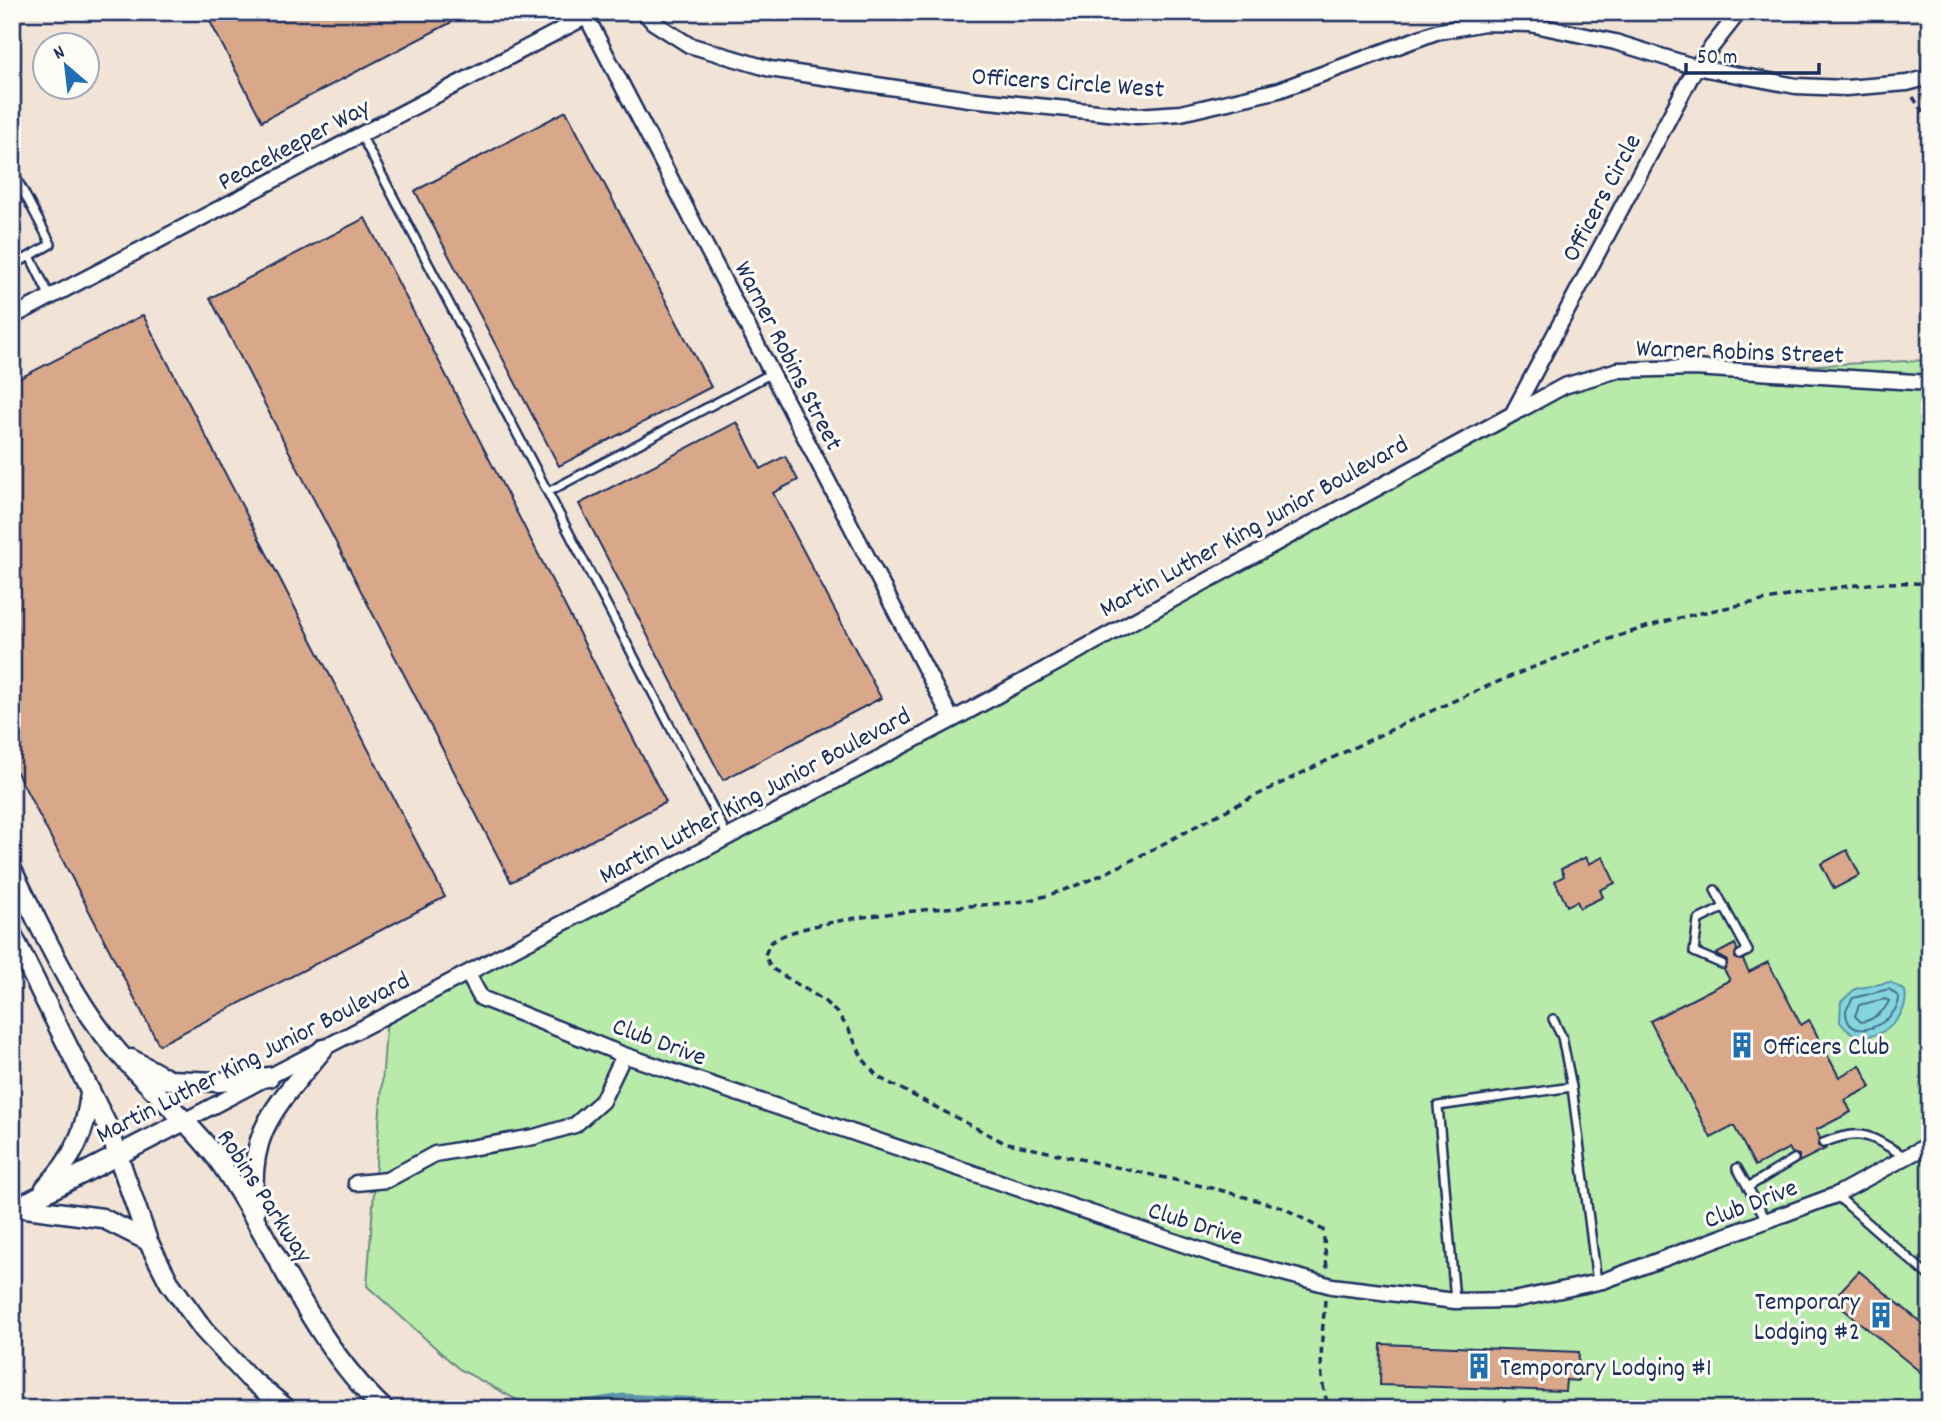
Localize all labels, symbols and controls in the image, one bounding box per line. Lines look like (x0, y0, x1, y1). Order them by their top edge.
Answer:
north arrow (32, 32, 102, 102)
scale bar (1686, 32, 1820, 76)
text: N (49, 40, 70, 68)
text: 50 m (1697, 44, 1737, 74)
street label: Officers Circle West (970, 59, 1166, 110)
street label: Peacekeeper Way (212, 90, 378, 202)
street label: Officers Circle (1554, 128, 1652, 269)
street label: Warner Robins Street (723, 255, 851, 458)
street label: Warner Robins Street (1635, 331, 1845, 376)
street label: Martin Luther King Junior Boulevard (1093, 427, 1416, 629)
street label: Martin Luther King Junior Boulevard (593, 699, 918, 895)
street label: Martin Luther King Junior Boulevard (90, 964, 417, 1155)
street label: Club Drive (607, 1009, 711, 1077)
building icon: Officers Club (1727, 1030, 1757, 1060)
place label: Officers Club (1763, 1030, 1890, 1067)
street label: Robins Parkway (206, 1123, 320, 1272)
street label: Club Drive (1699, 1171, 1803, 1240)
street label: Club Drive (1143, 1193, 1247, 1257)
place label: Temporary Lodging #2 (1754, 1285, 1860, 1352)
building icon: Temporary Lodging #2 (1866, 1300, 1896, 1330)
building icon: Temporary Lodging #1 (1464, 1351, 1494, 1381)
place label: Temporary Lodging #1 (1500, 1351, 1712, 1388)

